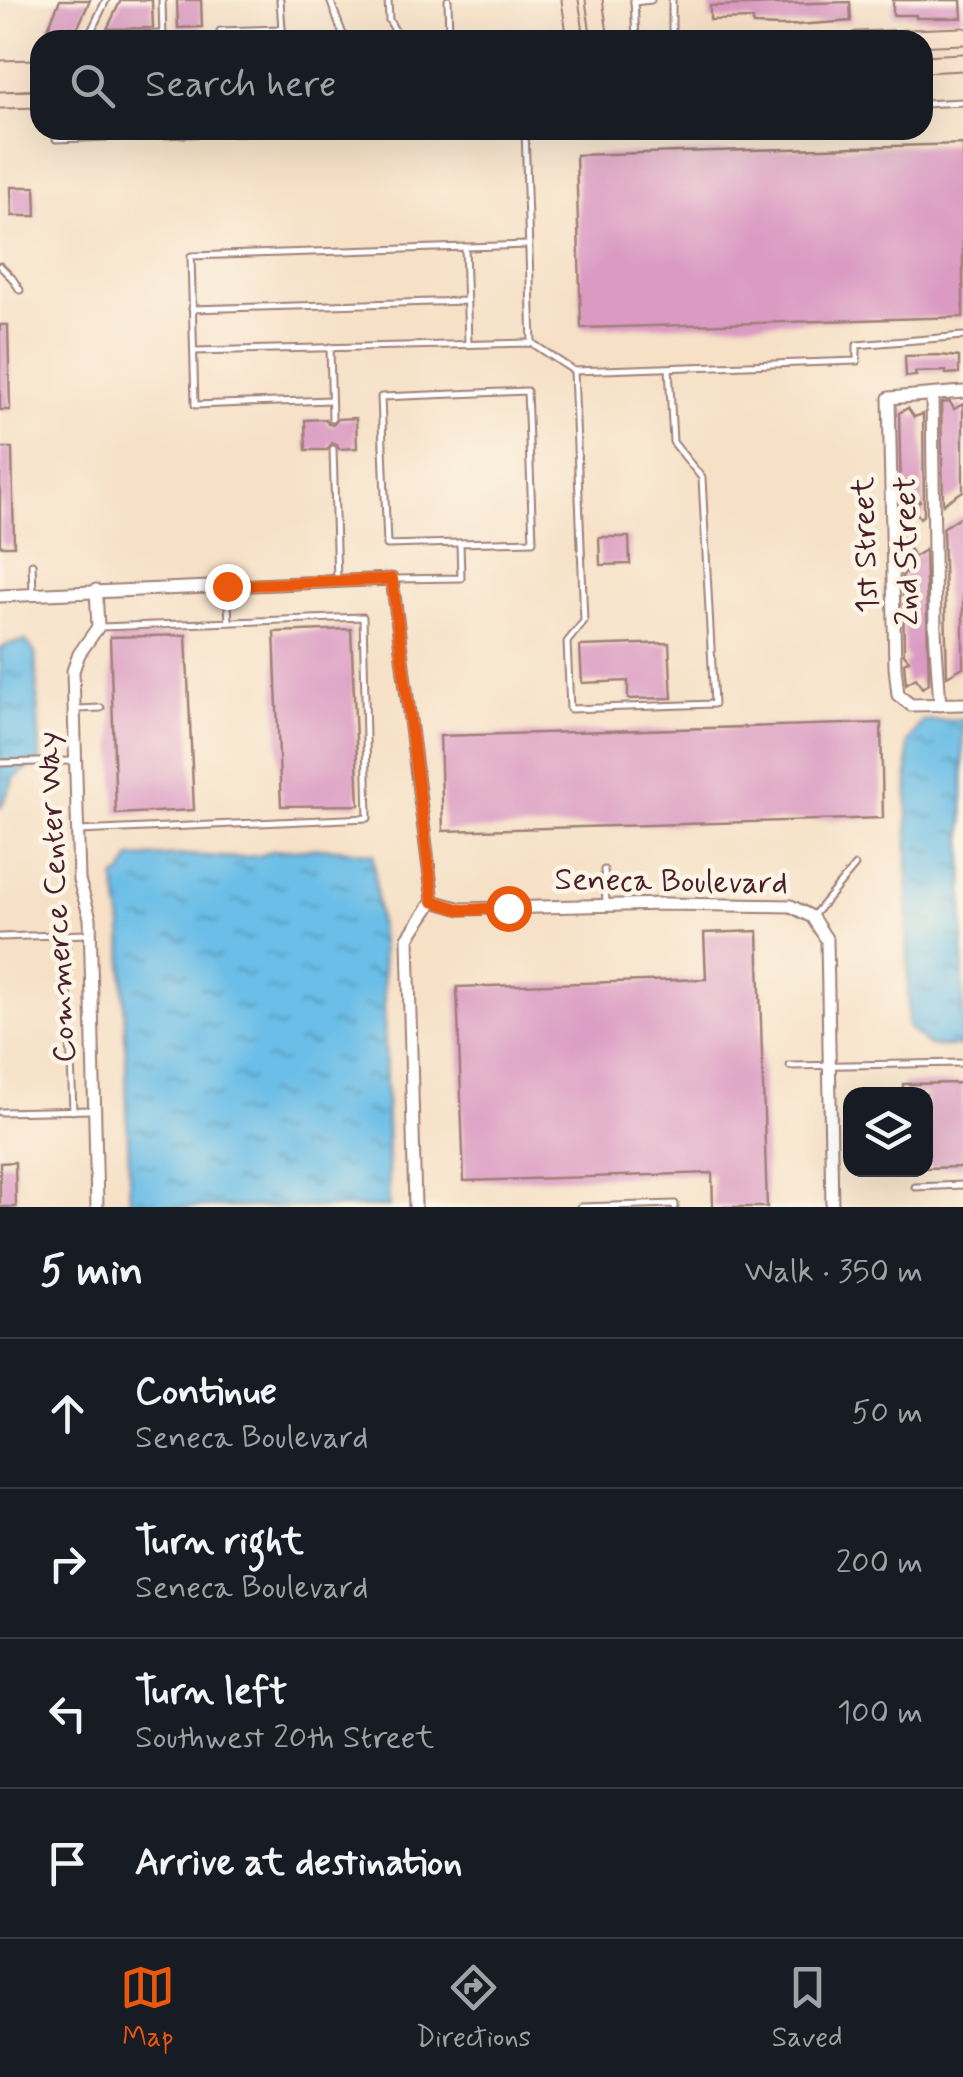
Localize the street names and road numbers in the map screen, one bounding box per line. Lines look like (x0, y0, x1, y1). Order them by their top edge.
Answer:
street label: 1st Street (843, 476, 889, 614)
street label: 2nd Street (885, 476, 929, 626)
street label: Commerce Center Way (27, 730, 87, 1064)
street label: Seneca Boulevard (554, 859, 788, 905)

